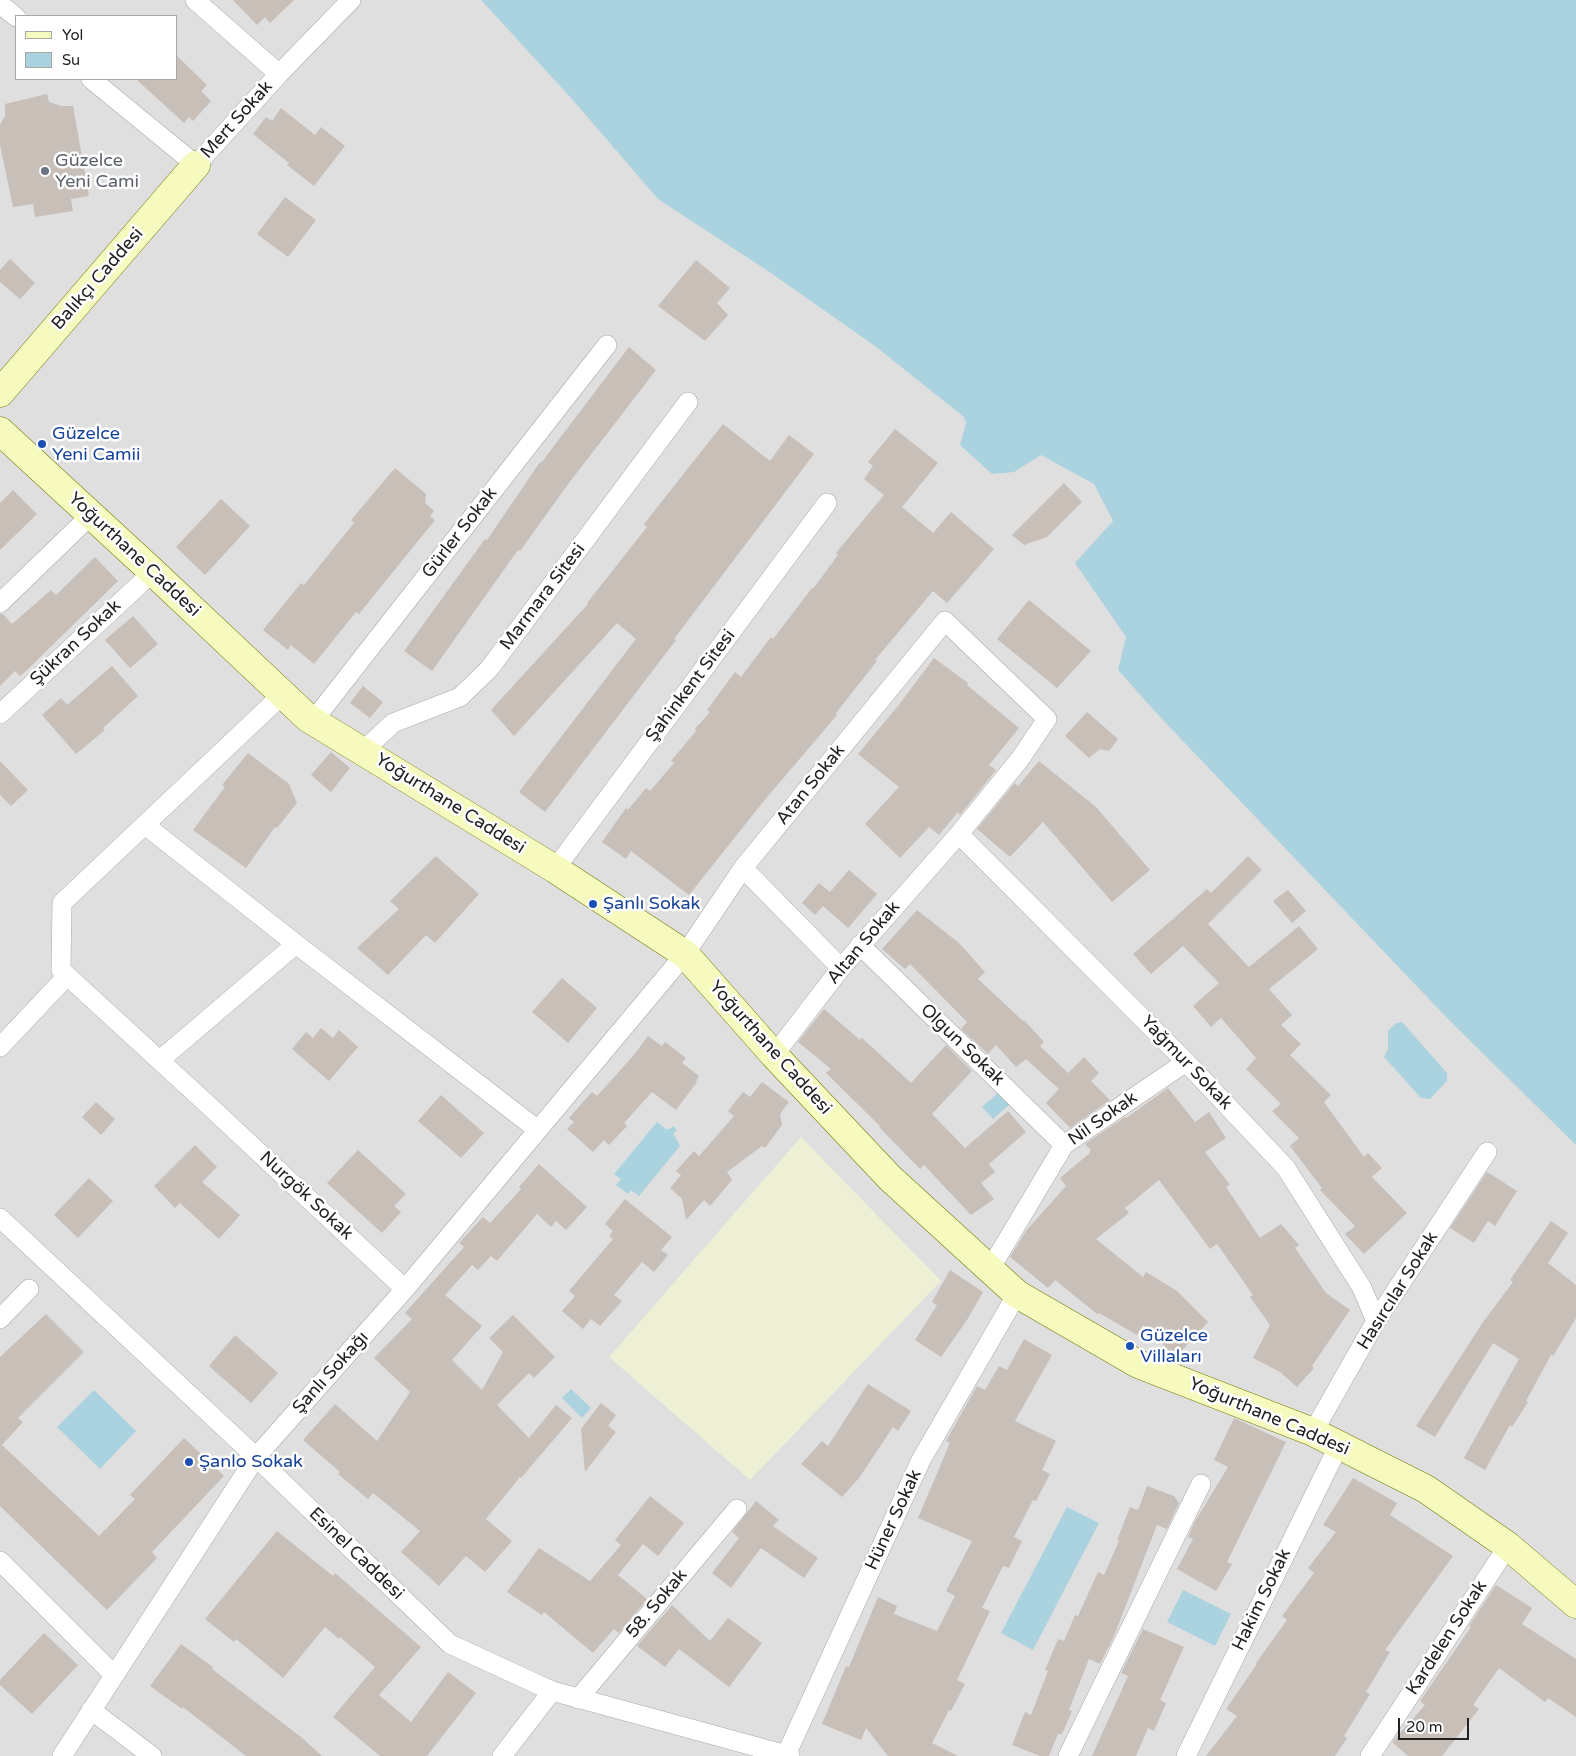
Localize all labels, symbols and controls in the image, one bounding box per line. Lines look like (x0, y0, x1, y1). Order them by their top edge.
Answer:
legend (15, 15, 178, 80)
text: Yol (62, 26, 83, 44)
text: Su (62, 51, 80, 69)
street label: Mert Sokak (196, 77, 278, 163)
place label: Güzelce Yeni Cami (55, 150, 139, 192)
marker: Güzelce Yeni Cami (39, 165, 51, 177)
street label: Balıkçı Caddesi (48, 223, 148, 335)
place label: Güzelce Yeni Camii (52, 423, 141, 466)
marker: Güzelce Yeni Camii (36, 438, 48, 450)
street label: Gürler Sokak (418, 483, 502, 583)
street label: Yoğurthane Caddesi (63, 488, 205, 622)
street label: Marmara Sitesi (496, 539, 590, 655)
street label: Şükran Sokak (26, 596, 126, 690)
street label: Şahinkent Sitesi (642, 626, 740, 746)
street label: Atan Sokak (772, 740, 850, 830)
street label: Yoğurthane Caddesi (371, 749, 529, 859)
place label: Şanlı Sokak (603, 893, 700, 915)
street label: Altan Sokak (823, 897, 905, 989)
marker: Şanlı Sokak (587, 898, 599, 910)
street label: Yoğurthane Caddesi (704, 977, 836, 1119)
street label: Olgun Sokak (915, 1000, 1009, 1090)
street label: Yağmur Sokak (1136, 1012, 1236, 1114)
street label: Nil Sokak (1064, 1087, 1142, 1151)
street label: Nurgök Sokak (255, 1147, 357, 1245)
street label: Hasırcılar Sokak (1353, 1228, 1443, 1354)
place label: Güzelce Villaları (1140, 1325, 1208, 1368)
street label: Şanlı Sokağı (288, 1327, 374, 1419)
marker: Güzelce Villaları (1124, 1340, 1136, 1352)
street label: Yoğurthane Caddesi (1185, 1373, 1353, 1461)
place label: Şanlo Sokak (199, 1451, 303, 1473)
marker: Şanlo Sokak (183, 1456, 195, 1468)
street label: Hüner Sokak (861, 1466, 927, 1574)
street label: Esinel Caddesi (304, 1503, 408, 1605)
street label: Hakim Sokak (1228, 1545, 1296, 1655)
street label: 58. Sokak (622, 1565, 692, 1643)
street label: Kardelen Sokak (1402, 1577, 1492, 1699)
scale bar (1401, 1708, 1472, 1740)
text: 20 m (1406, 1718, 1443, 1736)

